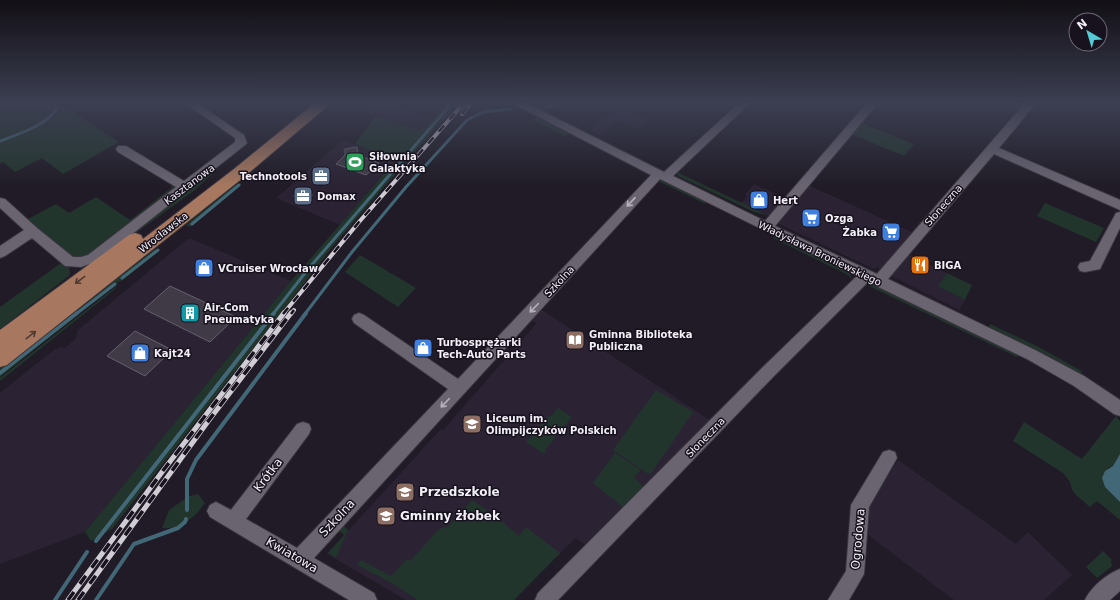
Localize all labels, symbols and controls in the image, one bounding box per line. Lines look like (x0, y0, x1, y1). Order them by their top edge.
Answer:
north arrow (1068, 12, 1108, 52)
text: N (1075, 17, 1090, 32)
sports icon: Siłownia Galaktyka (344, 151, 366, 173)
place label: Siłownia Galaktyka (369, 151, 425, 174)
street label: Kasztanowa (162, 162, 216, 207)
office icon: Technotools (310, 165, 332, 187)
place label: Technotools (240, 171, 307, 182)
street label: Słoneczna (922, 182, 964, 228)
office icon: Domax (292, 185, 314, 207)
shop icon: Hert (748, 189, 770, 211)
place label: Domax (317, 191, 356, 202)
place label: Hert (773, 195, 798, 206)
one-way arrow (627, 197, 636, 207)
supermarket icon: Ozga (800, 207, 822, 229)
street label: Wrocławska (137, 210, 190, 255)
place label: Ozga (825, 213, 853, 224)
street label: Władysława Broniewskiego (756, 219, 883, 288)
supermarket icon: Żabka (880, 221, 902, 243)
place label: Żabka (842, 225, 877, 238)
restaurant icon: BIGA (909, 254, 931, 276)
shop icon: VCruiser Wrocław (193, 257, 215, 279)
place label: BIGA (934, 260, 962, 271)
place label: VCruiser Wrocław (218, 263, 318, 274)
street label: Szkolna (542, 264, 576, 299)
one-way arrow (75, 276, 86, 284)
building icon: Air-Com Pneumatyka (179, 302, 201, 324)
place label: Air-Com Pneumatyka (204, 302, 274, 325)
one-way arrow (529, 303, 538, 313)
library icon: Gminna Biblioteka Publiczna (564, 329, 586, 351)
place label: Gminna Biblioteka Publiczna (589, 329, 692, 352)
one-way arrow (25, 331, 36, 339)
shop icon: Turbosprężarki Tech-Auto Parts (412, 337, 434, 359)
place label: Turbosprężarki Tech-Auto Parts (437, 337, 526, 360)
shop icon: Kajt24 (129, 342, 151, 364)
place label: Kajt24 (154, 348, 191, 359)
one-way arrow (440, 398, 450, 408)
school or university icon: Liceum im. Olimpijczyków Polskich (461, 413, 483, 435)
place label: Liceum im. Olimpijczyków Polskich (486, 413, 617, 436)
street label: Słoneczna (684, 415, 727, 460)
street label: Krótka (251, 455, 285, 495)
school or university icon: Przedszkole (394, 481, 416, 503)
place label: Przedszkole (419, 485, 500, 499)
street label: Szkolna (316, 496, 358, 540)
school or university icon: Gminny żłobek (375, 505, 397, 527)
street label: Ogrodowa (848, 508, 868, 570)
place label: Gminny żłobek (400, 509, 501, 523)
street label: Kwiatowa (264, 535, 320, 575)

